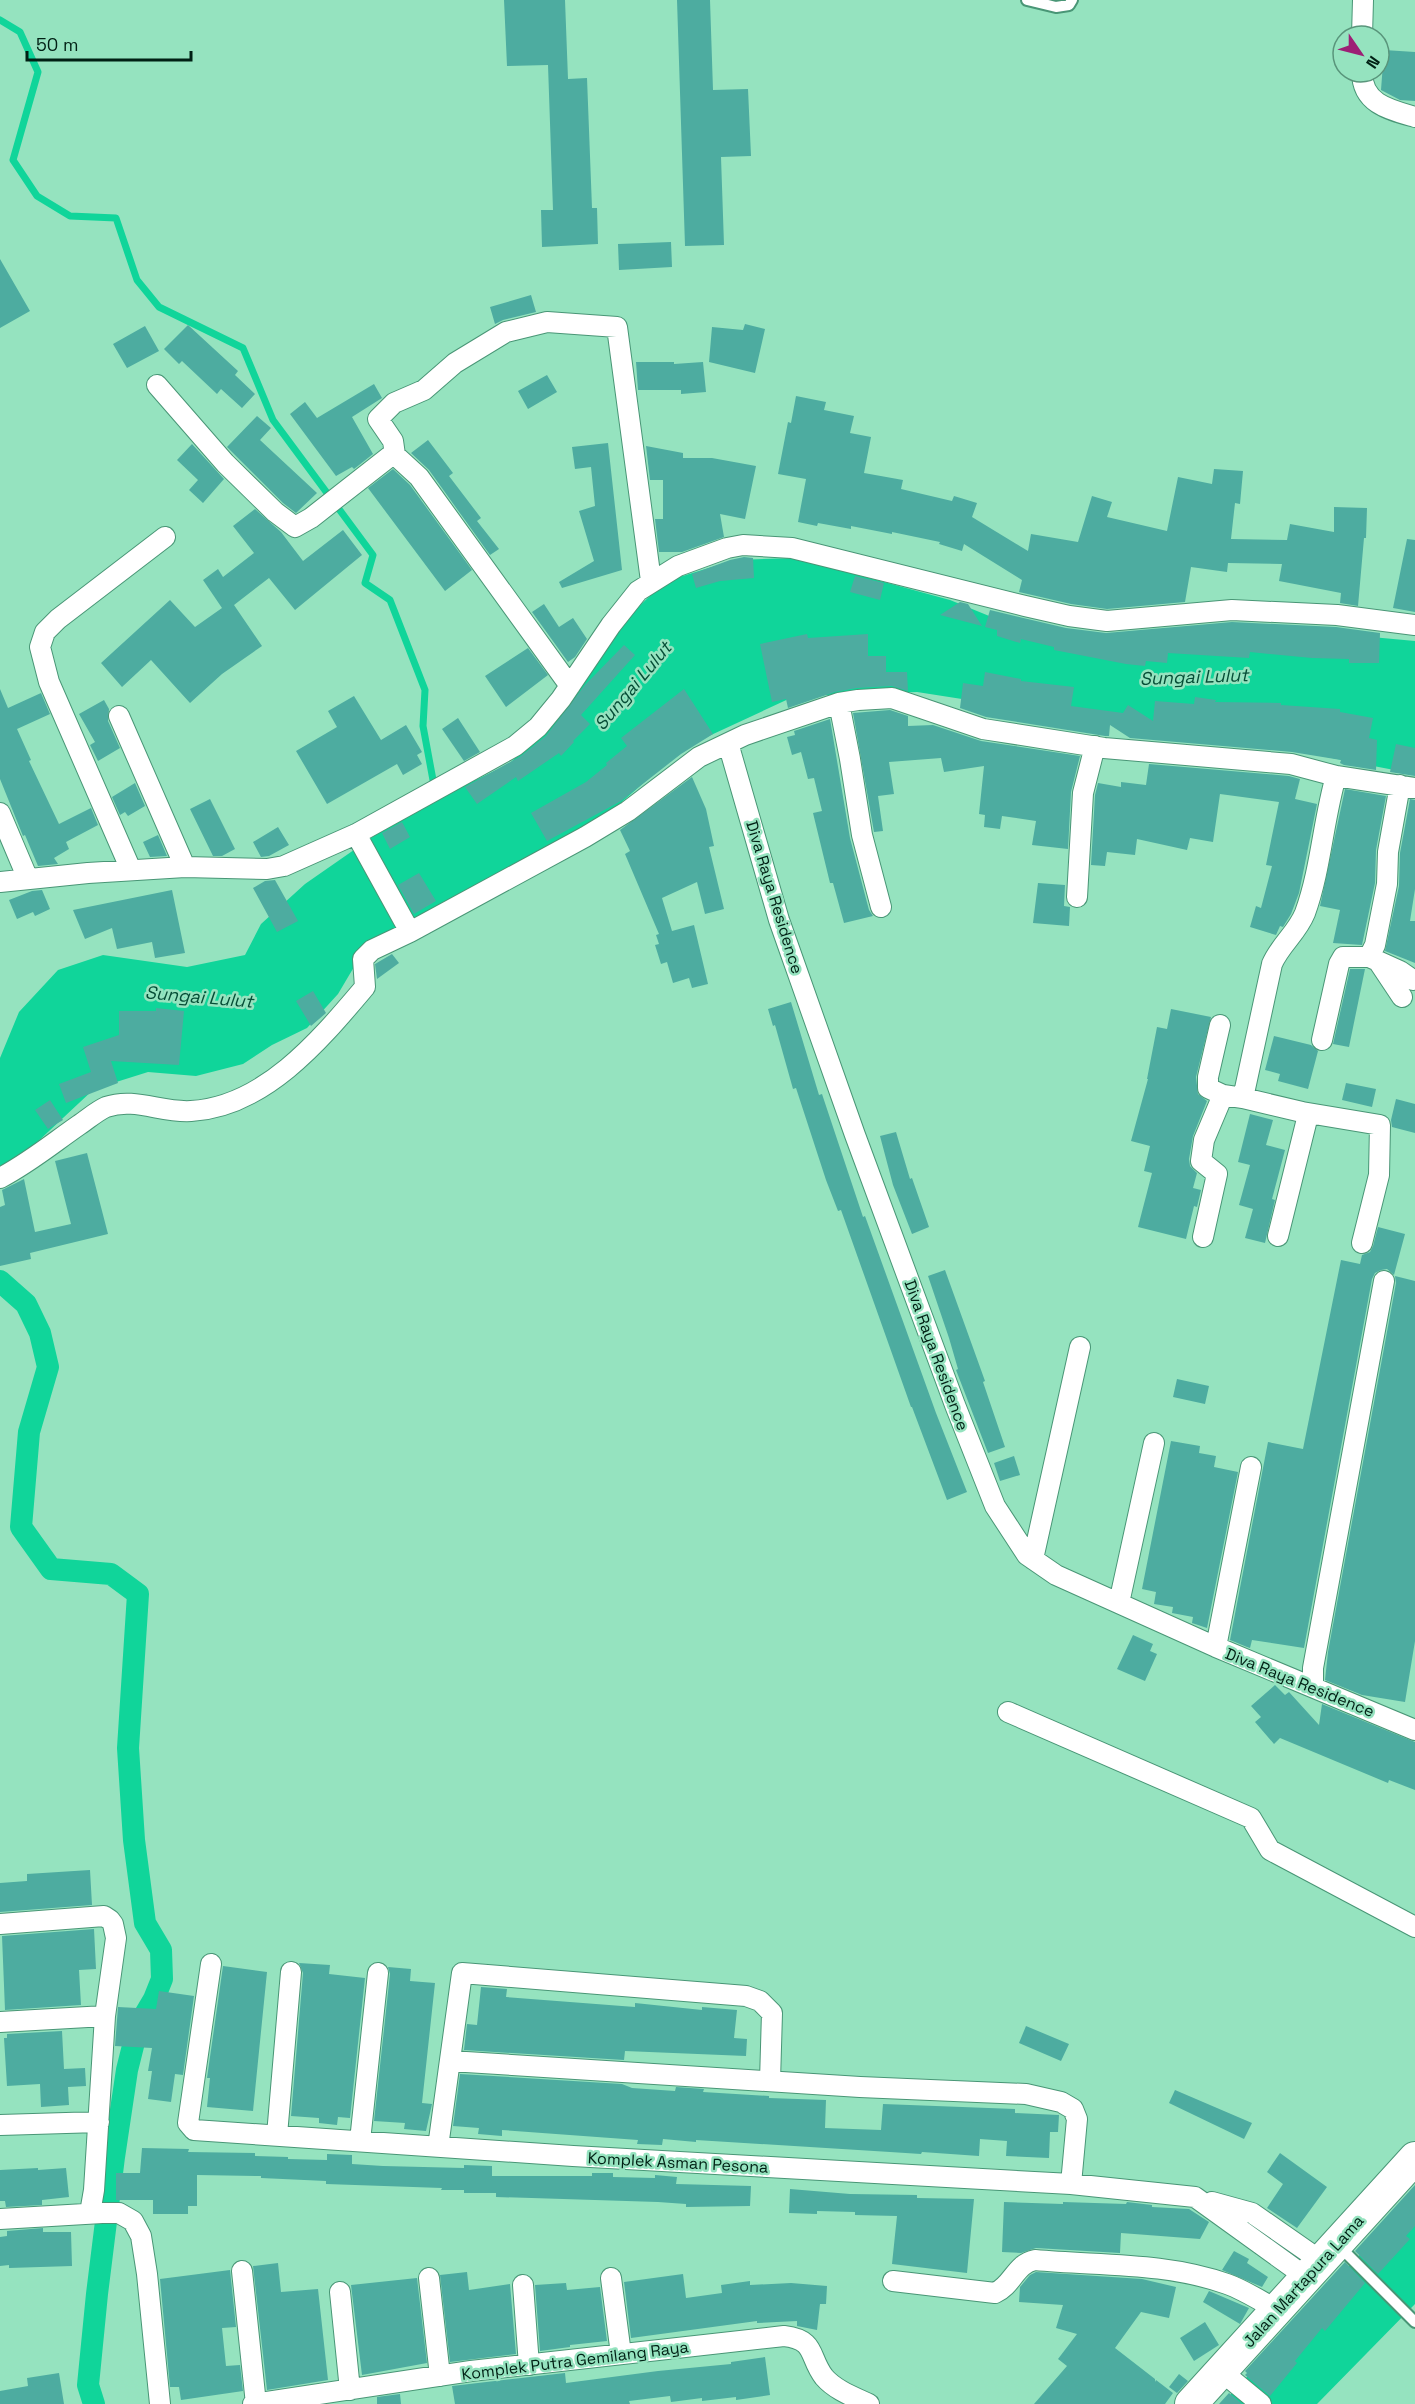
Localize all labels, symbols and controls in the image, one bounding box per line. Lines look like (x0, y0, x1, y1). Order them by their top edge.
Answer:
scale bar (27, 24, 190, 62)
north arrow (1331, 24, 1391, 84)
text: 50 m (36, 33, 78, 56)
text: N (1361, 52, 1385, 73)
water label: Sungai Lulut (589, 635, 677, 735)
water label: Sungai Lulut (1139, 663, 1250, 690)
street label: Diva Raya Residence (741, 818, 808, 976)
water label: Sungai Lulut (144, 980, 256, 1013)
street label: Diva Raya Residence (899, 1277, 974, 1433)
street label: Diva Raya Residence (1222, 1643, 1377, 1722)
street label: Komplek Asman Pesona (587, 2147, 769, 2178)
street label: Jalan Martapura Lama (1238, 2211, 1368, 2352)
street label: Komplek Putra Gemilang Raya (460, 2336, 690, 2385)

